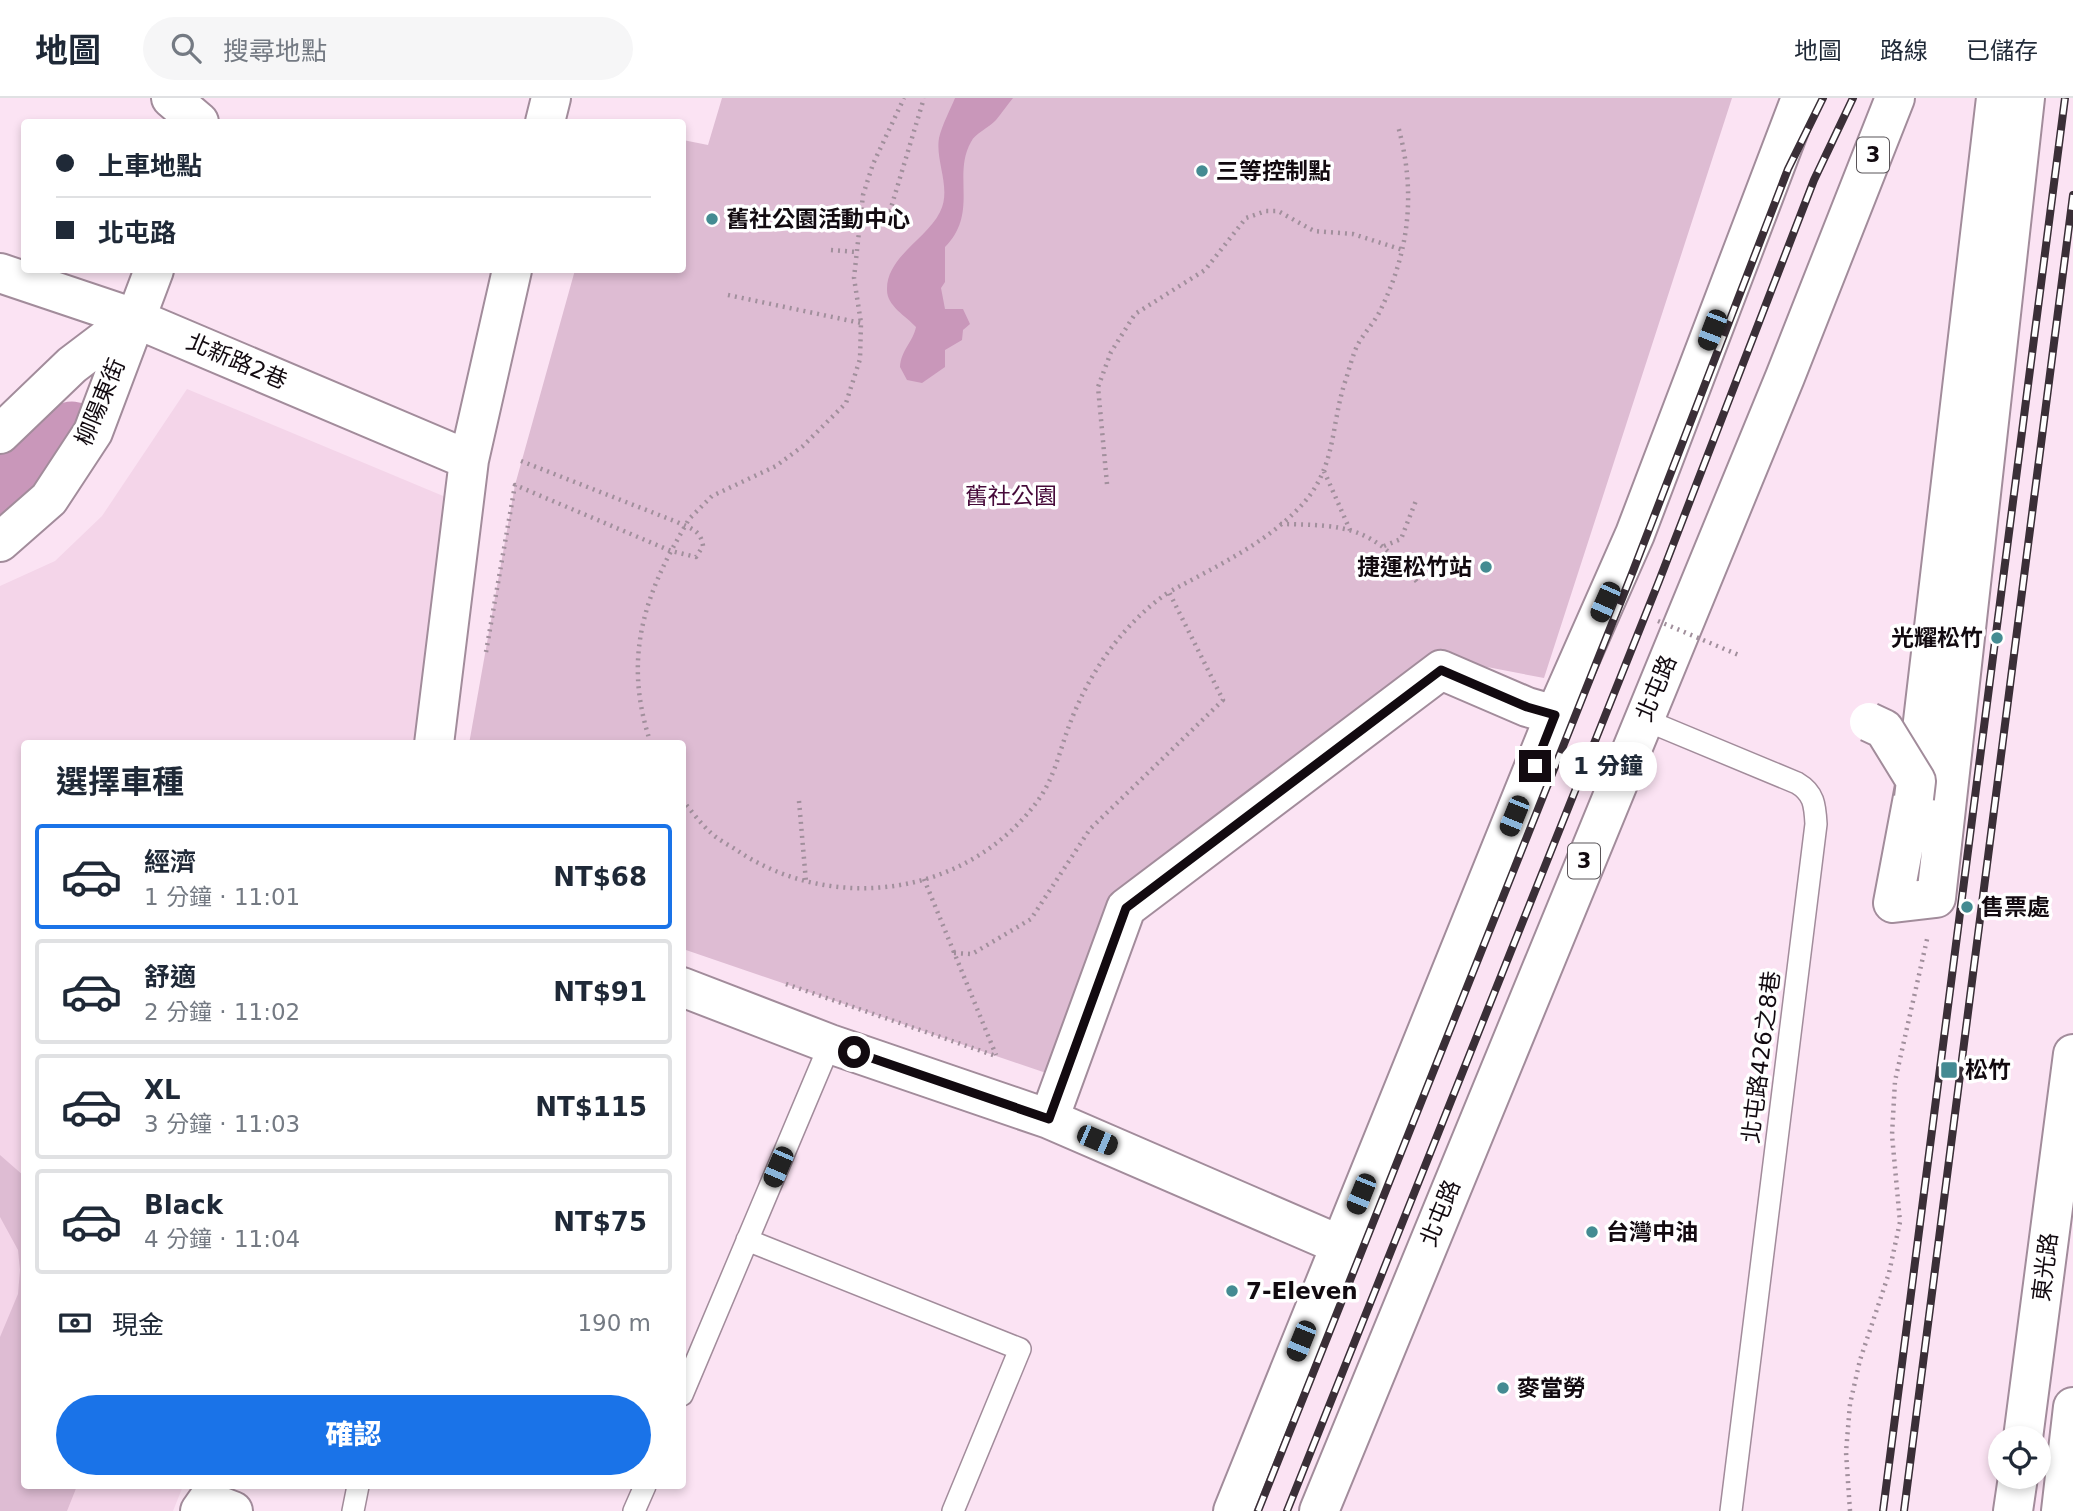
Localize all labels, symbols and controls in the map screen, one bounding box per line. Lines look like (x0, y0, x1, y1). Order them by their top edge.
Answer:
search box (143, 17, 633, 80)
icon: search (167, 29, 205, 67)
text: 地圖 (35, 31, 101, 70)
text: 搜尋地點 (223, 36, 327, 66)
text: 地圖 (1794, 37, 1842, 65)
text: 路線 (1880, 37, 1928, 65)
text: 已儲存 (1966, 37, 2038, 65)
road number: 3 (1857, 138, 1889, 172)
text: 上車地點 (98, 151, 202, 181)
place label: 三等控制點 (1216, 158, 1331, 184)
marker: 三等控制點 (1194, 163, 1210, 179)
place label: 舊社公園活動中心 (726, 206, 910, 232)
marker: 舊社公園活動中心 (704, 211, 720, 227)
text: 北屯路 (98, 218, 176, 248)
car (1695, 307, 1730, 353)
street label: 北新路2巷 (183, 328, 291, 394)
street label: 柳陽東街 (70, 355, 130, 449)
park label: 舊社公園 (965, 483, 1057, 509)
place label: 捷運松竹站 (1357, 554, 1472, 580)
marker: 捷運松竹站 (1478, 559, 1494, 575)
car (1587, 579, 1624, 625)
place label: 光耀松竹 (1891, 625, 1983, 651)
marker: 光耀松竹 (1989, 630, 2005, 646)
street label: 北屯路 (1631, 651, 1681, 725)
callout: 1 分鐘 (1560, 742, 1658, 790)
route end (1519, 750, 1551, 782)
text: 1 分鐘 (1573, 753, 1643, 779)
text: 選擇車種 (56, 763, 184, 801)
car (1497, 793, 1532, 839)
road number: 3 (1568, 844, 1600, 878)
icon: car (60, 845, 123, 908)
text: 經濟 (144, 847, 196, 877)
text: NT$68 (553, 862, 647, 892)
text: 1 分鐘 · 11:01 (144, 884, 300, 910)
place label: 售票處 (1981, 894, 2050, 920)
marker: 售票處 (1959, 899, 1975, 915)
icon: car (60, 960, 123, 1023)
text: 舒適 (144, 962, 196, 992)
street label: 北屯路426之8巷 (1738, 969, 1784, 1145)
text: NT$91 (553, 977, 647, 1007)
text: 2 分鐘 · 11:02 (144, 999, 300, 1025)
route start (838, 1036, 870, 1068)
place label: 松竹 (1965, 1057, 2011, 1083)
marker: 松竹 (1939, 1060, 1959, 1080)
icon: car (60, 1075, 123, 1138)
text: XL (144, 1075, 181, 1105)
text: NT$115 (535, 1092, 647, 1122)
text: 3 分鐘 · 11:03 (144, 1111, 300, 1137)
car (1074, 1122, 1121, 1158)
car (761, 1144, 796, 1190)
car (1344, 1171, 1379, 1217)
street label: 北屯路 (1415, 1176, 1465, 1250)
icon: car (60, 1190, 123, 1253)
text: Black (144, 1190, 223, 1220)
text: NT$75 (553, 1207, 647, 1237)
place label: 台灣中油 (1606, 1219, 1698, 1245)
marker: 台灣中油 (1584, 1224, 1600, 1240)
text: 4 分鐘 · 11:04 (144, 1226, 300, 1252)
street label: 東光路 (2028, 1231, 2062, 1303)
place label: 7-Eleven (1246, 1278, 1358, 1304)
marker: 7-Eleven (1224, 1283, 1240, 1299)
icon: cash (56, 1304, 94, 1342)
text: 現金 (112, 1310, 164, 1340)
text: 190 m (577, 1310, 651, 1336)
car (1284, 1318, 1319, 1364)
place label: 麥當勞 (1517, 1375, 1586, 1401)
marker: 麥當勞 (1495, 1380, 1511, 1396)
button: 確認 (56, 1395, 651, 1475)
map controls (1988, 1426, 2051, 1489)
button: locate (1988, 1426, 2051, 1489)

